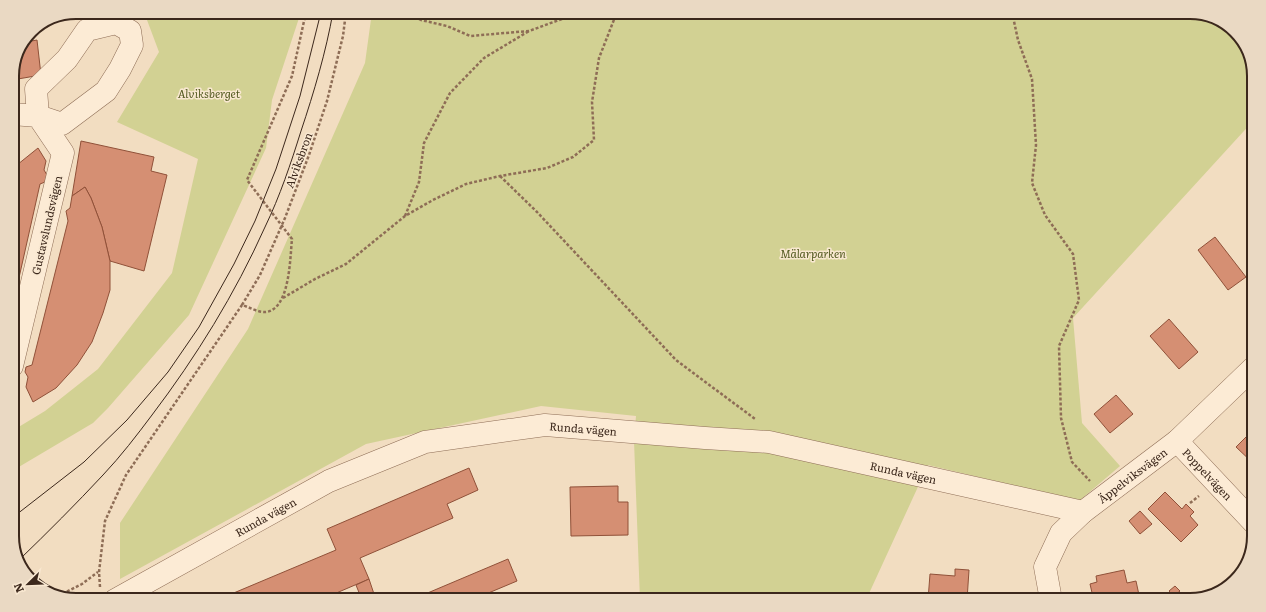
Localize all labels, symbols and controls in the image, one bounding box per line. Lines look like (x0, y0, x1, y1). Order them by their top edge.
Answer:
park label: Alviksberget (178, 85, 241, 101)
street label: Alviksbron (281, 130, 315, 190)
street label: Gustavslundsvägen (27, 174, 65, 276)
park label: Mälarparken (780, 245, 846, 261)
street label: Runda vägen (549, 417, 618, 439)
street label: Äppelviksvägen (1094, 444, 1170, 506)
street label: Poppelvägen (1179, 444, 1236, 504)
street label: Runda vägen (869, 457, 938, 487)
street label: Runda vägen (232, 493, 299, 540)
north arrow (8, 564, 48, 604)
text: N (9, 581, 27, 596)

